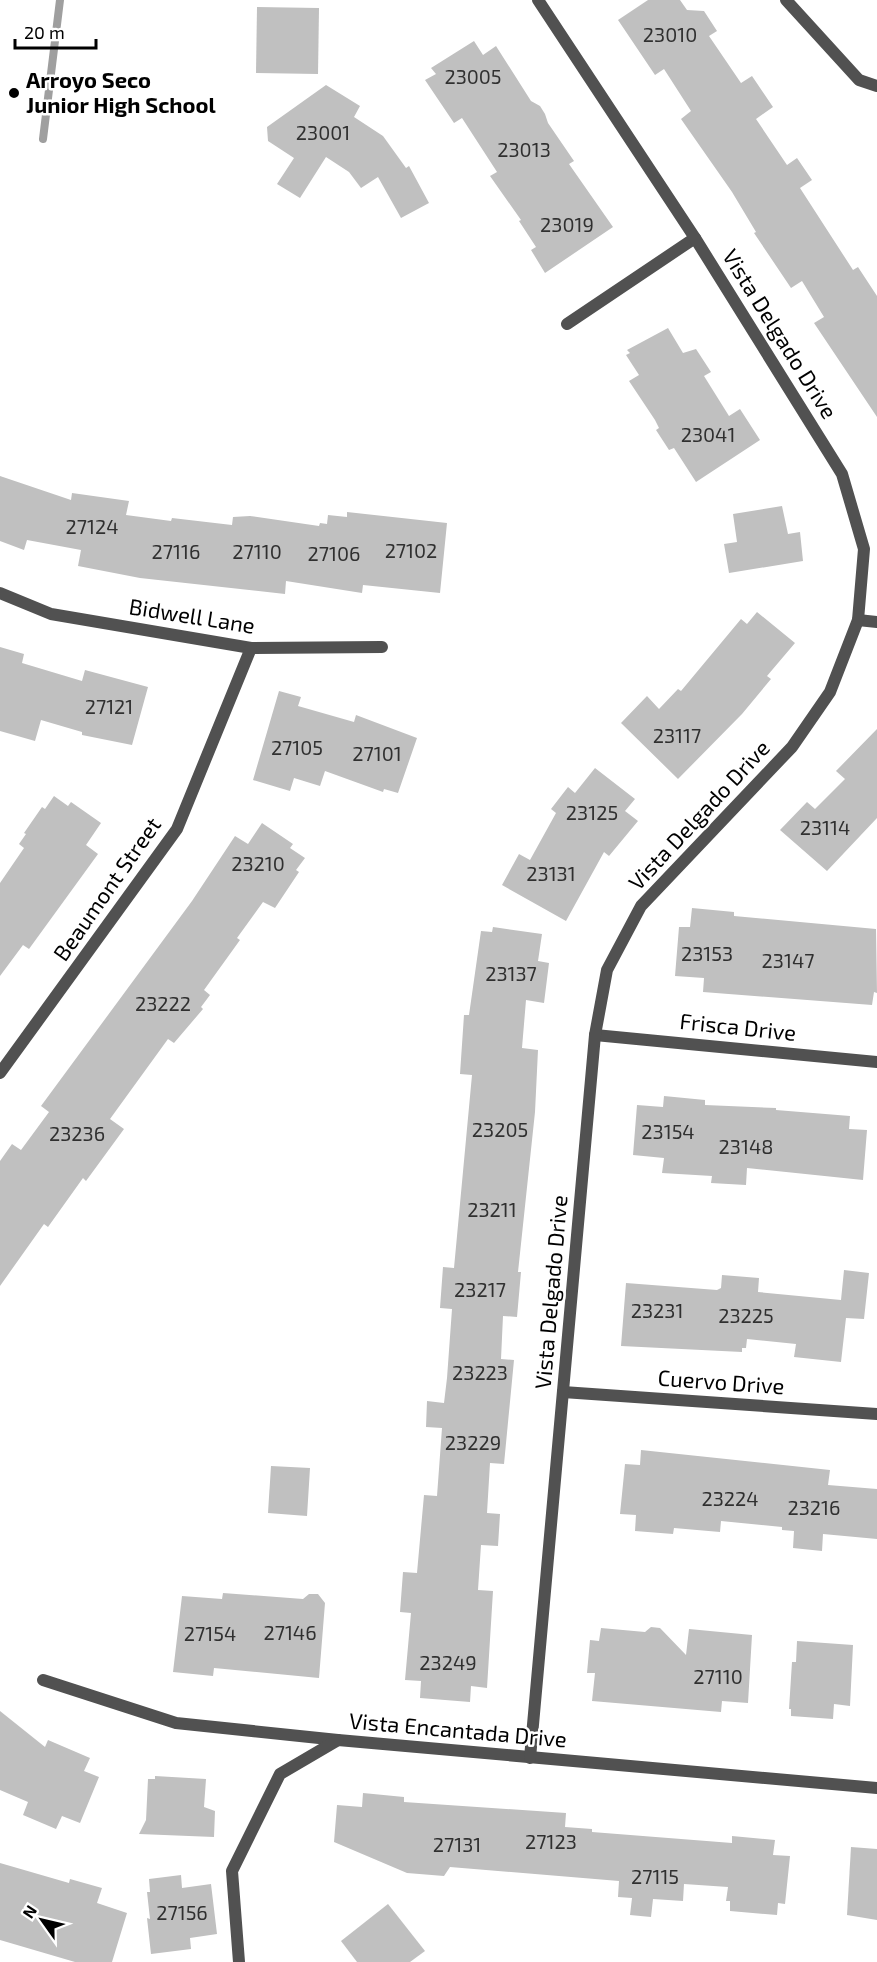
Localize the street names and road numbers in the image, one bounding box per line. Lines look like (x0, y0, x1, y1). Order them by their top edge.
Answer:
street label: Vista Delgado Drive (718, 244, 843, 423)
street label: Bidwell Lane (127, 592, 257, 638)
street label: Vista Delgado Drive (622, 734, 774, 894)
street label: Beaumont Street (47, 812, 165, 965)
street label: Frisca Drive (679, 1007, 798, 1045)
street label: Vista Delgado Drive (529, 1194, 571, 1390)
street label: Cuervo Drive (657, 1364, 785, 1398)
street label: Vista Encantada Drive (348, 1707, 568, 1751)

